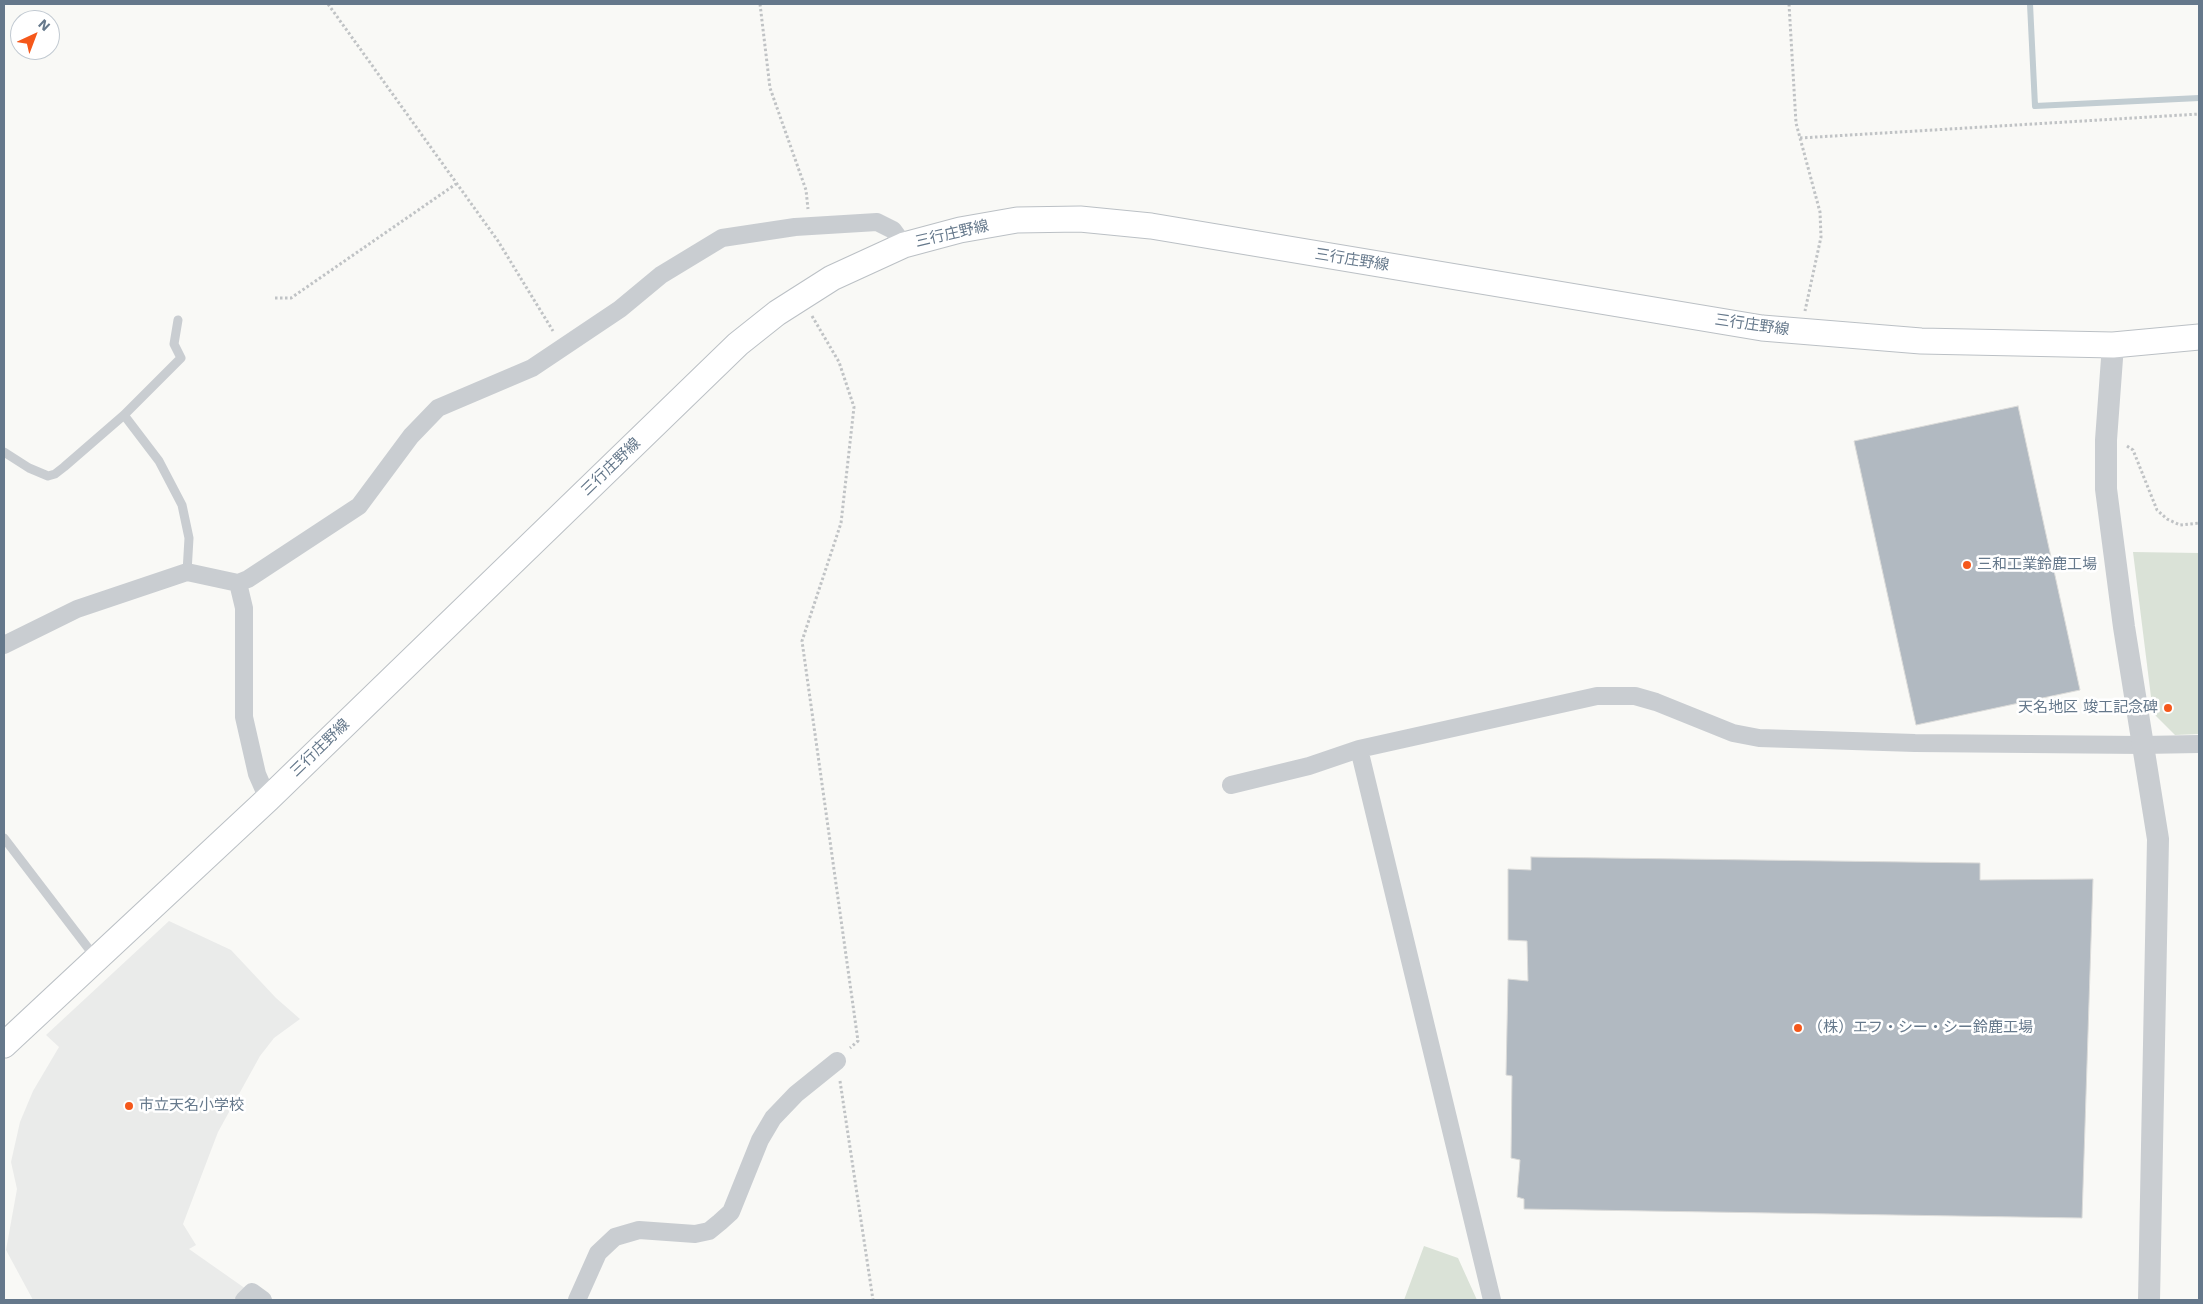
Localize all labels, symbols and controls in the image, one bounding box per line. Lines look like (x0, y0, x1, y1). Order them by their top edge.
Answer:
north arrow (10, 10, 60, 60)
text: N (35, 15, 54, 34)
street label: 三行庄野線 (913, 217, 991, 251)
street label: 三行庄野線 (1314, 245, 1390, 275)
street label: 三行庄野線 (1714, 311, 1790, 339)
street label: 三行庄野線 (578, 434, 644, 500)
place label: 三和工業鈴鹿工場 (1977, 556, 2097, 574)
marker: 三和工業鈴鹿工場 (1961, 559, 1973, 571)
place label: 天名地区 竣工記念碑 (2018, 699, 2158, 717)
marker: 天名地区 竣工記念碑 (2162, 702, 2174, 714)
street label: 三行庄野線 (287, 715, 353, 781)
place label: （株）エフ・シー・シー鈴鹿工場 (1808, 1019, 2033, 1037)
marker: （株）エフ・シー・シー鈴鹿工場 (1792, 1022, 1804, 1034)
place label: 市立天名小学校 (139, 1097, 244, 1115)
marker: 市立天名小学校 (123, 1100, 135, 1112)

